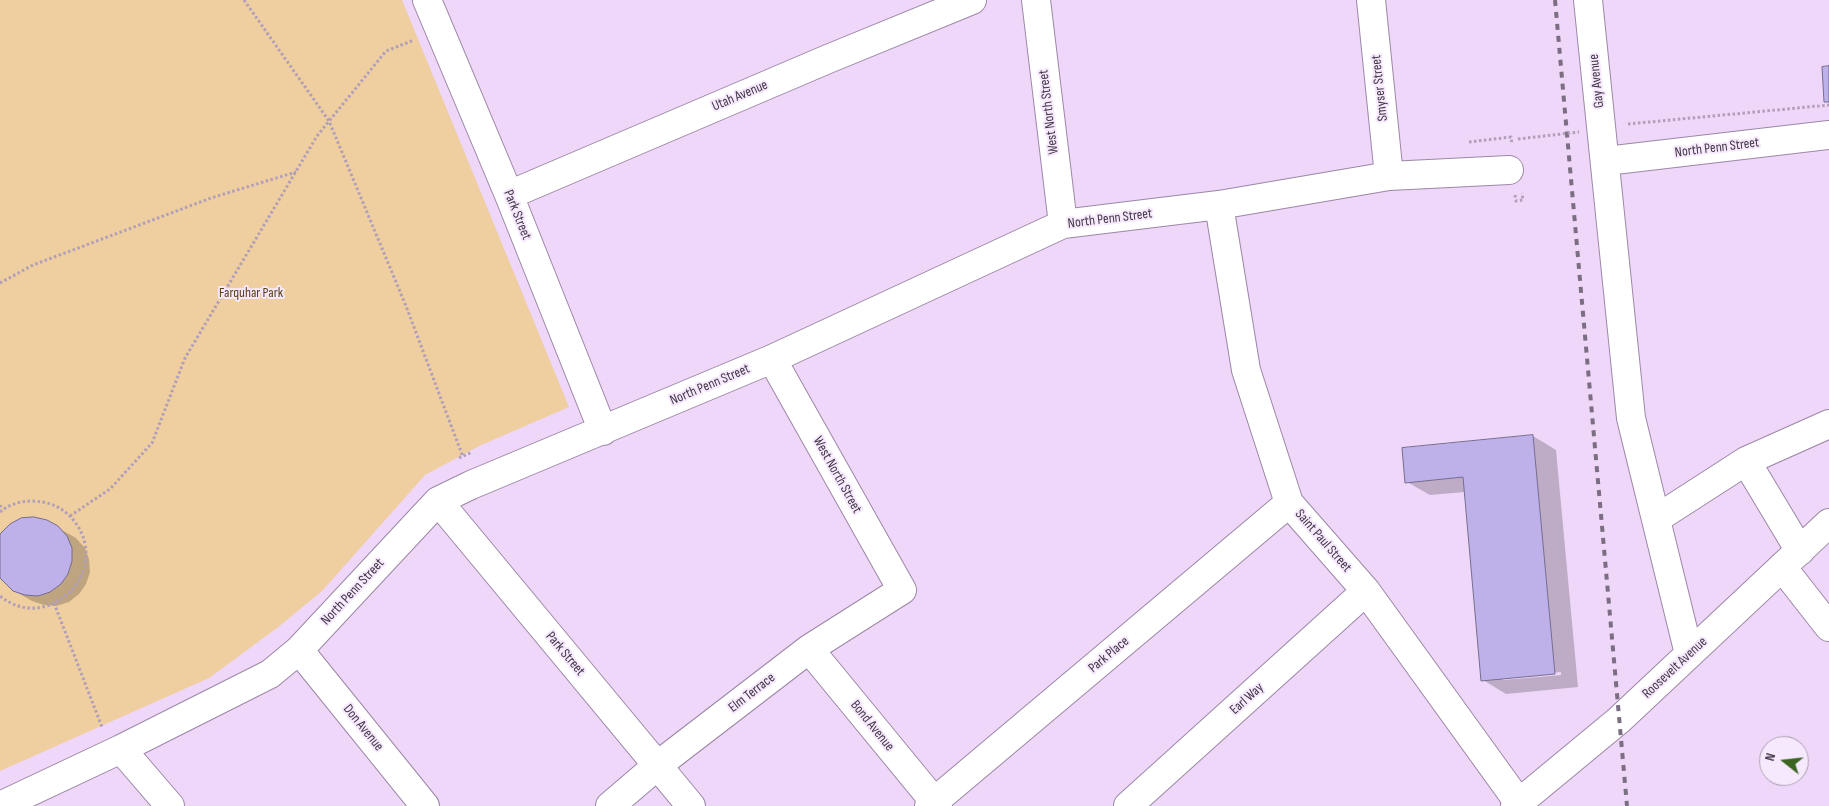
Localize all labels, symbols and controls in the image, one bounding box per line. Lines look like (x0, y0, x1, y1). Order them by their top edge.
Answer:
street label: Gay Avenue (1586, 53, 1608, 109)
street label: Smyser Street (1368, 54, 1392, 122)
street label: West North Street (1035, 69, 1063, 155)
street label: Utah Avenue (710, 77, 770, 115)
street label: North Penn Street (1674, 134, 1760, 162)
street label: Park Street (499, 188, 535, 242)
street label: North Penn Street (1067, 205, 1153, 233)
park label: Farquhar Park (219, 285, 283, 301)
street label: North Penn Street (668, 361, 752, 409)
street label: West North Street (809, 434, 865, 516)
street label: Saint Paul Street (1291, 506, 1355, 576)
street label: North Penn Street (318, 555, 388, 629)
street label: Park Street (542, 629, 588, 679)
street label: Park Place (1085, 633, 1133, 677)
street label: Roosevelt Avenue (1639, 634, 1711, 702)
street label: Elm Terrace (725, 670, 779, 716)
street label: Earl Way (1227, 680, 1267, 718)
street label: Bond Avenue (846, 697, 898, 755)
street label: Don Avenue (339, 701, 387, 755)
north arrow (1759, 736, 1809, 786)
text: N (1761, 751, 1779, 763)

